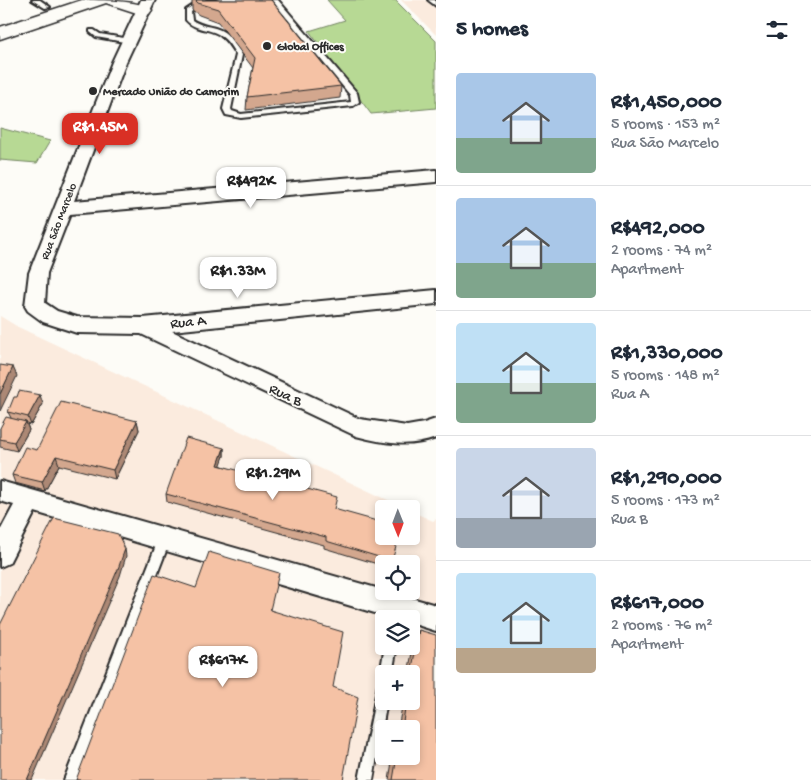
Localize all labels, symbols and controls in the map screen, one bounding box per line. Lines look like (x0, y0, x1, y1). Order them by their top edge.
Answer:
icon: filters (763, 16, 791, 44)
text: 5 homes (456, 18, 528, 43)
marker: Global Offices (261, 40, 273, 52)
place label: Global Offices (277, 41, 344, 55)
marker: Mercado União do Camorim (87, 85, 99, 97)
place label: Mercado União do Camorim (103, 86, 239, 100)
text: R$1,450,000 (611, 91, 722, 116)
icon: home (496, 93, 556, 153)
pin: R$1.45M (54, 112, 146, 155)
text: 5 rooms · 153 m² (611, 116, 720, 135)
text: R$1.45M (73, 119, 127, 138)
text: Rua São Marcelo (611, 135, 719, 154)
pin: R$492K (210, 166, 292, 209)
text: R$492K (227, 173, 275, 192)
street label: Rua São Marcelo (39, 181, 81, 262)
text: R$492,000 (611, 217, 705, 242)
icon: home (496, 218, 556, 278)
text: 2 rooms · 74 m² (611, 242, 712, 261)
pin: R$1.33M (192, 256, 284, 299)
text: Apartment (611, 261, 683, 280)
text: R$1.33M (211, 263, 265, 282)
street label: Rua A (170, 312, 208, 334)
text: R$1,330,000 (611, 342, 723, 367)
icon: home (496, 343, 556, 403)
text: 5 rooms · 148 m² (611, 367, 720, 386)
street label: Rua B (266, 380, 305, 411)
text: Rua A (611, 386, 649, 405)
pin: R$1.29M (227, 458, 319, 501)
text: R$1.29M (246, 465, 300, 484)
text: R$1,290,000 (611, 467, 722, 492)
icon: home (496, 468, 556, 528)
text: 5 rooms · 173 m² (611, 492, 720, 511)
north arrow (375, 500, 420, 545)
map controls (375, 500, 420, 765)
text: Rua B (611, 511, 648, 530)
button: locate (375, 555, 420, 600)
text: R$617,000 (611, 592, 704, 617)
icon: home (496, 593, 556, 653)
button: layers (375, 610, 420, 655)
text: 2 rooms · 76 m² (611, 617, 713, 636)
text: Apartment (611, 636, 683, 655)
pin: R$617K (182, 646, 264, 688)
text: R$617K (199, 652, 247, 671)
button: + (375, 665, 420, 710)
button: − (375, 720, 420, 765)

